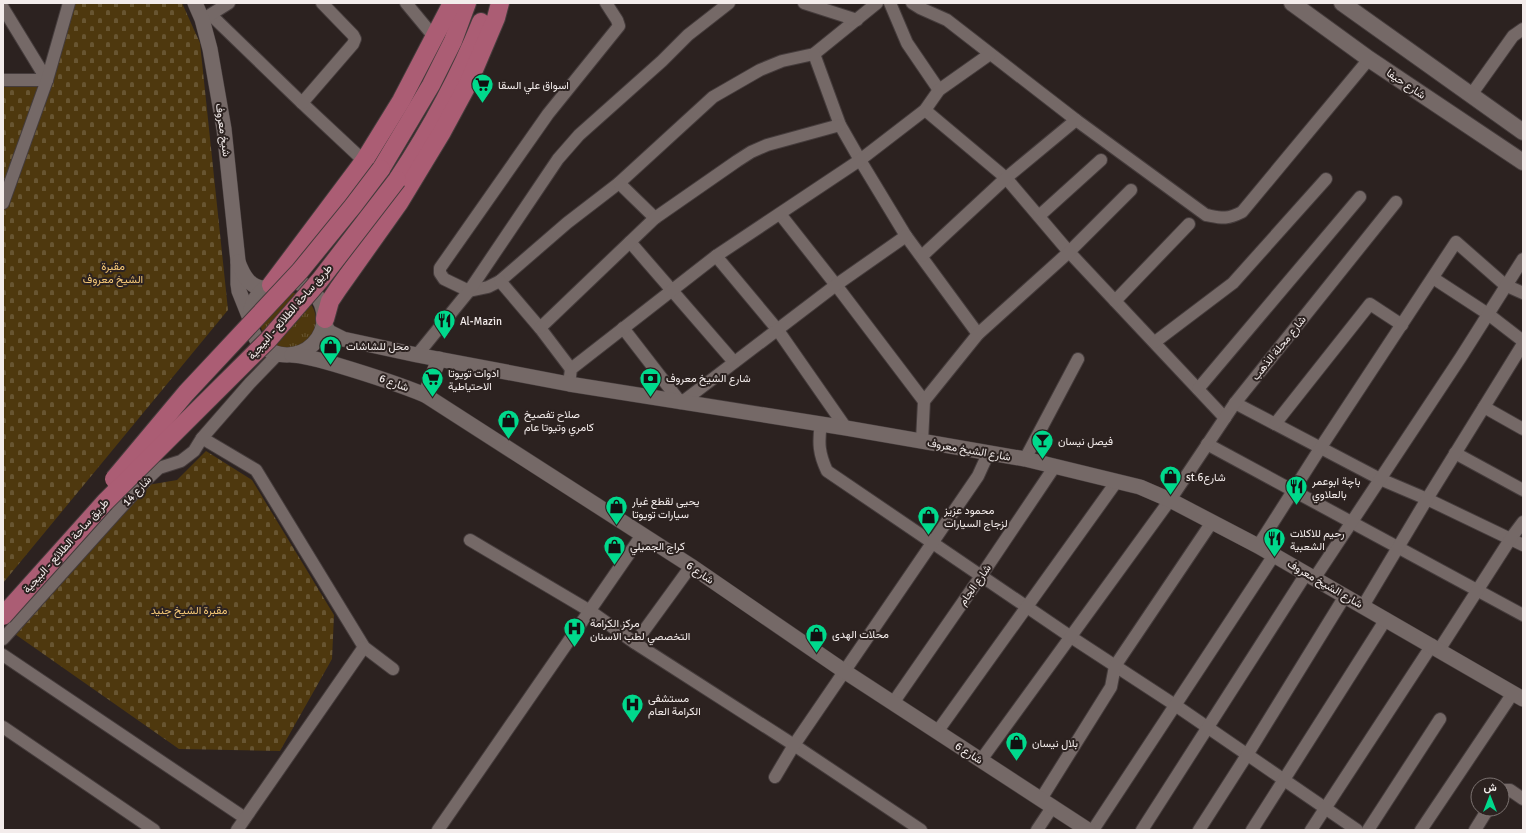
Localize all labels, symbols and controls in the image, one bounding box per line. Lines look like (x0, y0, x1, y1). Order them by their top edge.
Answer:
street label: شارع حيفا (1383, 66, 1428, 103)
supermarket icon: اسواق علي السقا (470, 72, 496, 105)
place label: اسواق علي السقا (498, 79, 569, 95)
street label: شیخ معروف (212, 102, 233, 158)
park label: مقبرة الشيخ معروف (83, 260, 143, 287)
street label: طريق ساحة الطلائع - البيجية (245, 262, 336, 363)
restaurant icon: Al-Mazin (432, 308, 458, 341)
street label: شارع محلة الذهب (1249, 313, 1310, 383)
place label: Al-Mazin (460, 315, 502, 328)
shop icon: محل للشاشات (317, 333, 343, 366)
place label: محل للشاشات (346, 340, 409, 353)
bank icon: شارع الشيخ معروف (637, 365, 663, 398)
supermarket icon: ادوات تويوتا الاحتياطية (419, 366, 445, 399)
place label: ادوات تويوتا الاحتياطية (448, 367, 499, 393)
street label: شارع 6 (377, 372, 411, 395)
place label: شارع الشيخ معروف (666, 372, 751, 386)
shop icon: صلاح تفصيخ كامري وتيوتا عام (496, 407, 522, 440)
place label: صلاح تفصيخ كامري وتيوتا عام (524, 408, 594, 437)
bar icon: فيصل نيسان (1030, 428, 1056, 461)
place label: فيصل نيسان (1058, 435, 1113, 448)
street label: شارع الشيخ معروف (926, 436, 1012, 465)
shop icon: st.شارع6 (1158, 464, 1184, 497)
place label: st.شارع6 (1186, 471, 1226, 485)
street label: شارع 14 (120, 473, 155, 509)
restaurant icon: باچة ابوعمر بالعلاوي (1283, 474, 1309, 507)
place label: باچة ابوعمر بالعلاوي (1311, 475, 1361, 504)
shop icon: يحيى لقطع غيار سيارات تويوتا (603, 494, 629, 527)
place label: يحيى لقطع غيار سيارات تويوتا (631, 495, 699, 521)
street label: طريق ساحة الطلائع - البيجية (20, 496, 112, 596)
shop icon: محمود عزيز لزجاج السيارات (916, 503, 942, 536)
place label: محمود عزيز لزجاج السيارات (943, 504, 1008, 531)
restaurant icon: رحيم للاكلات الشعبية (1262, 526, 1288, 559)
place label: رحيم للاكلات الشعبية (1290, 527, 1345, 553)
shop icon: كراج الجميلي (602, 533, 628, 566)
place label: كراج الجميلي (630, 540, 685, 556)
street label: شارع الشيخ معروف (1285, 557, 1365, 612)
street label: شارع 6 (683, 559, 717, 588)
street label: شارع الجام (956, 562, 995, 609)
park label: مقبرة الشيخ جنيد (151, 604, 227, 618)
hospital icon: مركز الكرامة التخصصي لطب الاسنان (562, 616, 588, 649)
place label: مركز الكرامة التخصصي لطب الاسنان (590, 617, 690, 646)
shop icon: محلات الهدى (803, 621, 829, 654)
place label: محلات الهدى (832, 628, 889, 641)
hospital icon: مستشفى الكرامة العام (619, 691, 645, 724)
place label: مستشفى الكرامة العام (648, 692, 701, 719)
shop icon: بلال نيسان (1004, 730, 1030, 763)
place label: بلال نيسان (1032, 737, 1078, 750)
street label: شارع 6 (952, 739, 986, 768)
north arrow (1470, 777, 1510, 817)
text: ش (1483, 781, 1497, 794)

